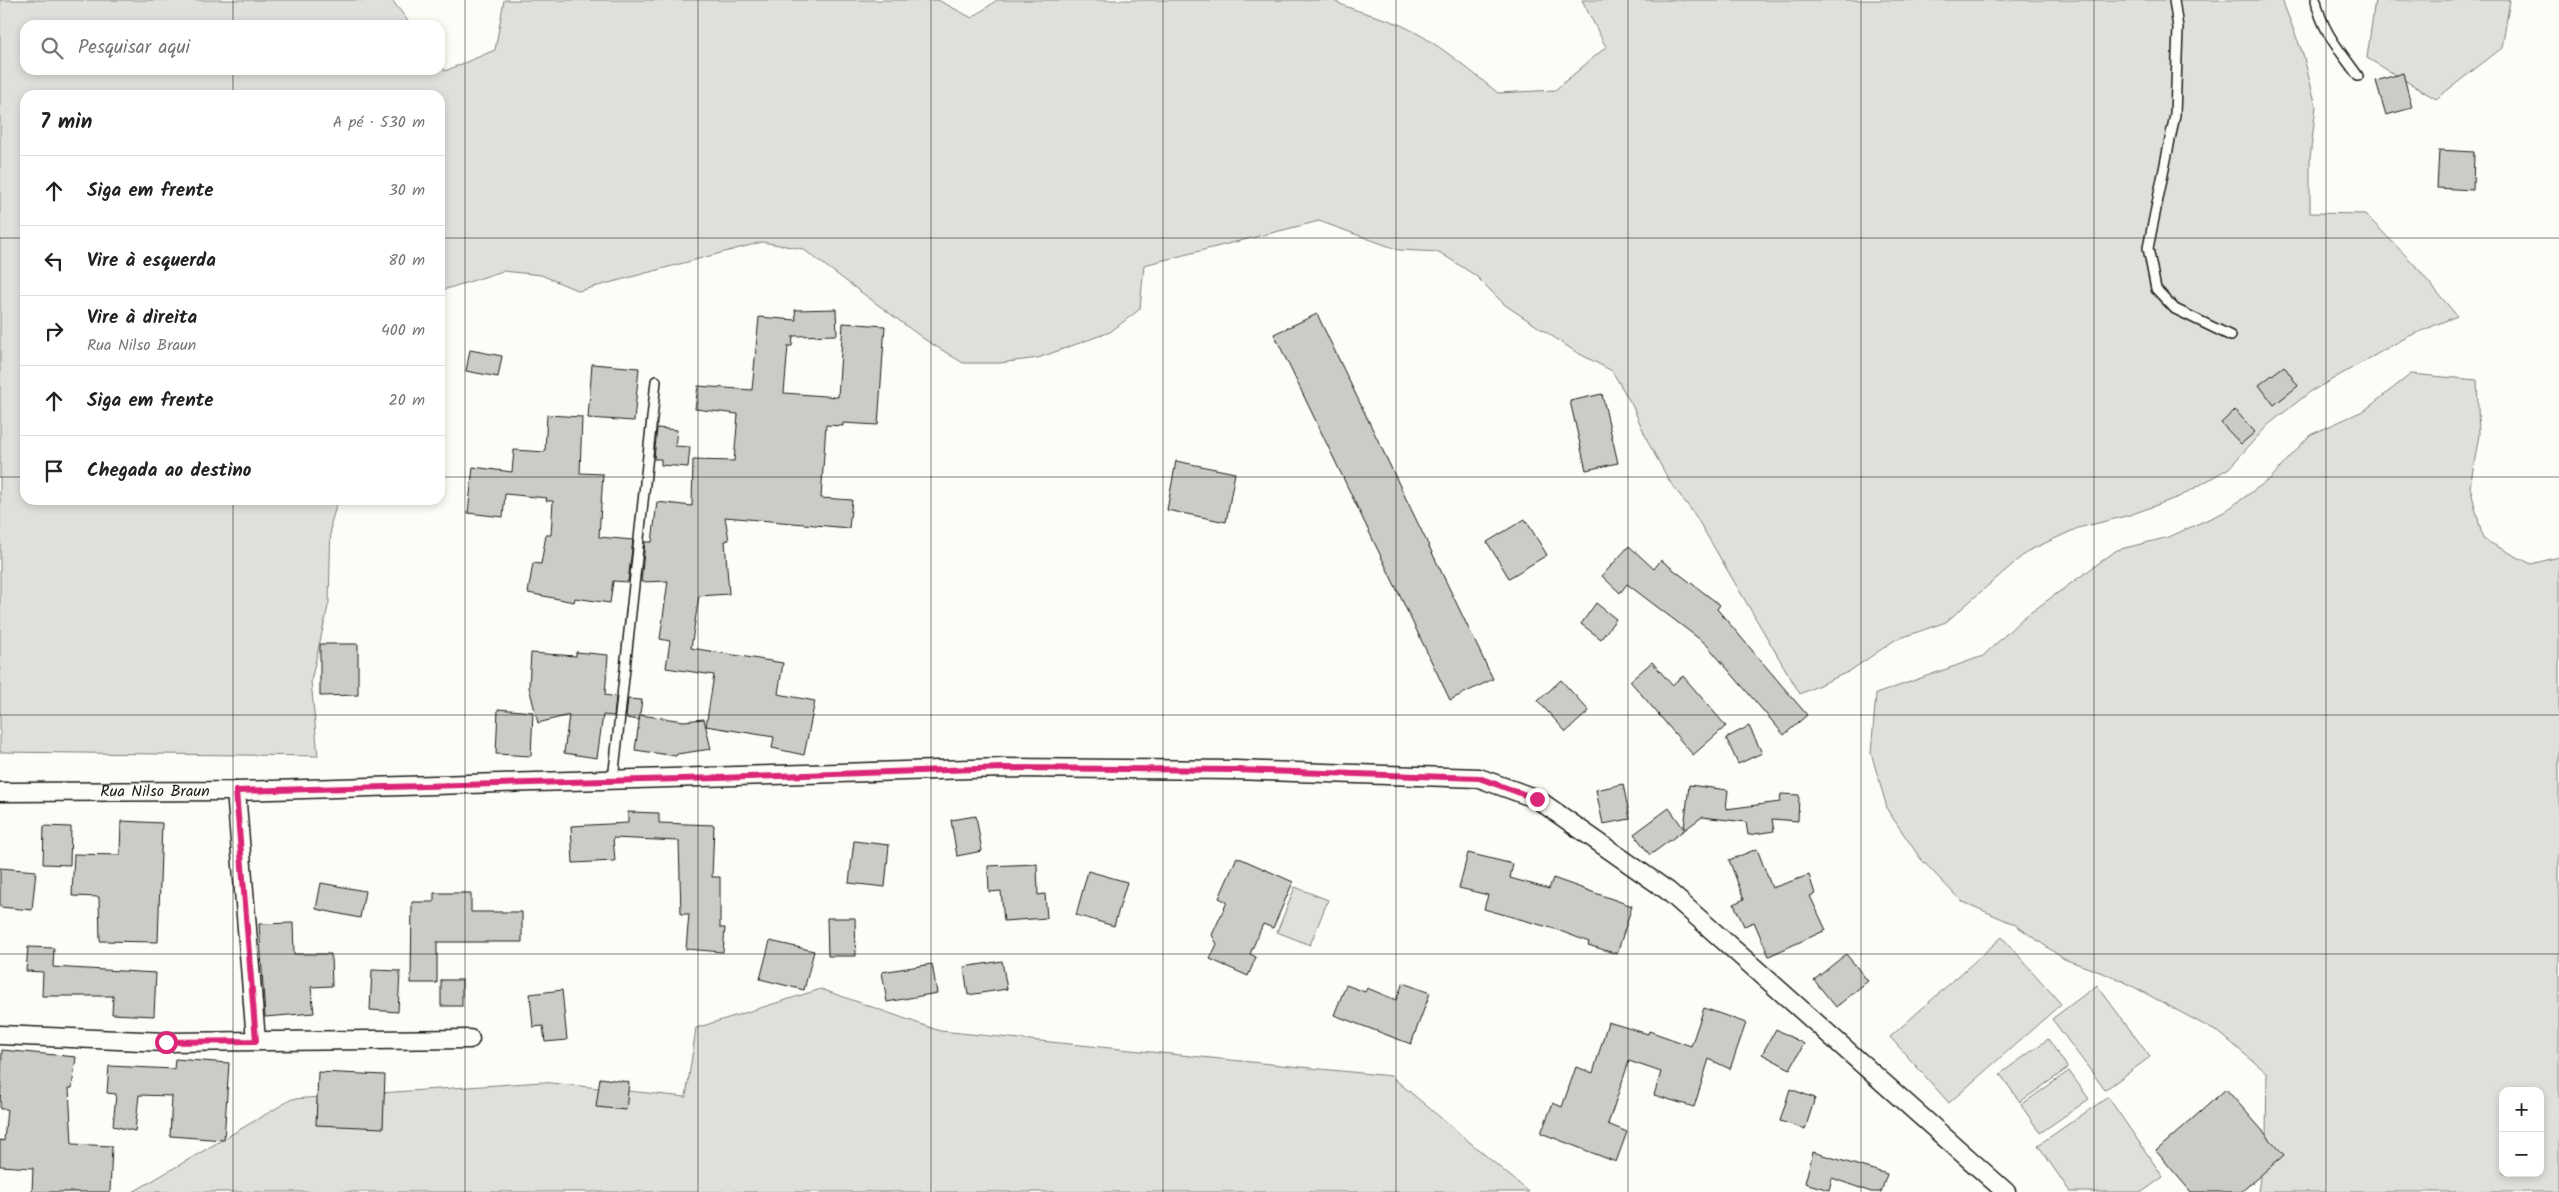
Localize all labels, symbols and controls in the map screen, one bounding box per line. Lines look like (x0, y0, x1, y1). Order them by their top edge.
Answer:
search box (20, 20, 445, 75)
text: Pesquisar aqui (78, 33, 190, 63)
icon: search (38, 34, 66, 62)
text: 7 min (40, 106, 92, 139)
text: A pé · 530 m (333, 110, 425, 135)
text: Siga em frente (87, 176, 214, 206)
icon: ahead (40, 177, 68, 205)
text: 30 m (389, 178, 425, 203)
text: Vire à esquerda (87, 246, 216, 276)
icon: left (40, 247, 68, 275)
text: 80 m (388, 248, 425, 273)
text: Vire à direita (87, 303, 197, 333)
icon: right (40, 317, 68, 345)
text: 400 m (381, 318, 425, 343)
text: Rua Nilso Braun (87, 333, 196, 358)
text: Siga em frente (87, 386, 214, 416)
icon: ahead (40, 387, 68, 415)
text: 20 m (389, 388, 425, 413)
text: Chegada ao destino (87, 456, 252, 486)
icon: arrive (40, 457, 68, 485)
street label: Rua Nilso Braun (100, 779, 210, 804)
route end (1526, 788, 1549, 811)
route start (155, 1031, 178, 1054)
map controls (2499, 1087, 2544, 1177)
button: + (2499, 1087, 2544, 1132)
button: − (2499, 1132, 2544, 1177)

